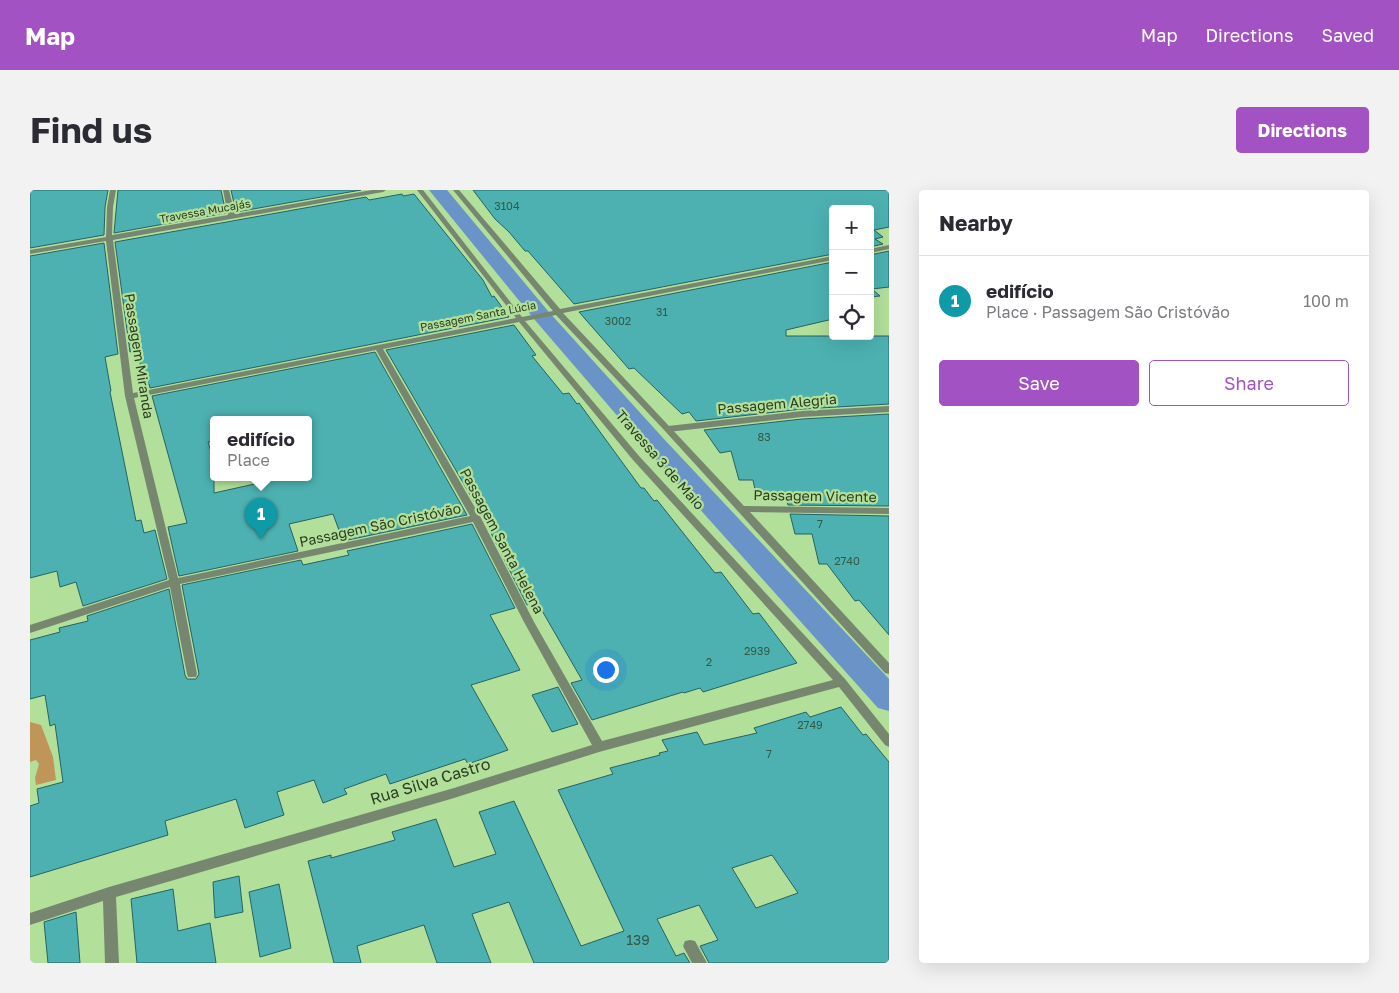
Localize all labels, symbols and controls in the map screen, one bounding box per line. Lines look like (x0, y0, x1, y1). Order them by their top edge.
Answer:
text: Map (25, 21, 75, 50)
text: Map (1141, 24, 1177, 46)
text: Directions (1205, 24, 1293, 46)
text: Saved (1321, 24, 1374, 46)
button: Directions (1236, 107, 1369, 153)
text: Find us (30, 109, 152, 151)
street label: Travessa Mucajás (158, 196, 252, 225)
house number: 3104 (494, 199, 520, 212)
map controls (829, 205, 874, 340)
button: + (829, 205, 874, 250)
text: Nearby (939, 210, 1013, 236)
button: − (829, 250, 874, 295)
text: edifício (986, 279, 1054, 302)
text: 1 (951, 291, 959, 311)
text: 100 m (1303, 291, 1349, 311)
street label: Passagem Miranda (121, 292, 158, 420)
button: locate (829, 295, 874, 340)
street label: Passagem Santa Lúcia (419, 298, 537, 333)
text: Place · Passagem São Cristóvão (986, 302, 1230, 322)
house number: 31 (656, 305, 668, 318)
house number: 3002 (605, 314, 631, 327)
button: Save (939, 360, 1139, 406)
button: Share (1149, 360, 1349, 406)
street label: Passagem Alegria (717, 390, 837, 417)
street label: Travessa 3 de Maio (613, 406, 708, 513)
popup (210, 416, 312, 481)
text: edifício (227, 427, 295, 450)
house number: 83 (757, 430, 771, 443)
text: Place (227, 450, 270, 470)
street label: Passagem Santa Helena (457, 465, 548, 616)
street label: Passagem Vicente (753, 486, 877, 505)
pin: 1 (245, 498, 277, 539)
street label: Passagem São Cristóvão (298, 499, 462, 550)
house number: 7 (817, 517, 823, 530)
house number: 2740 (834, 554, 860, 567)
house number: 2939 (744, 644, 770, 657)
house number: 2 (706, 655, 712, 668)
your location (593, 657, 619, 683)
house number: 2749 (797, 718, 823, 731)
house number: 7 (766, 747, 772, 760)
street label: Rua Silva Castro (367, 753, 493, 809)
house number: 139 (626, 931, 650, 948)

